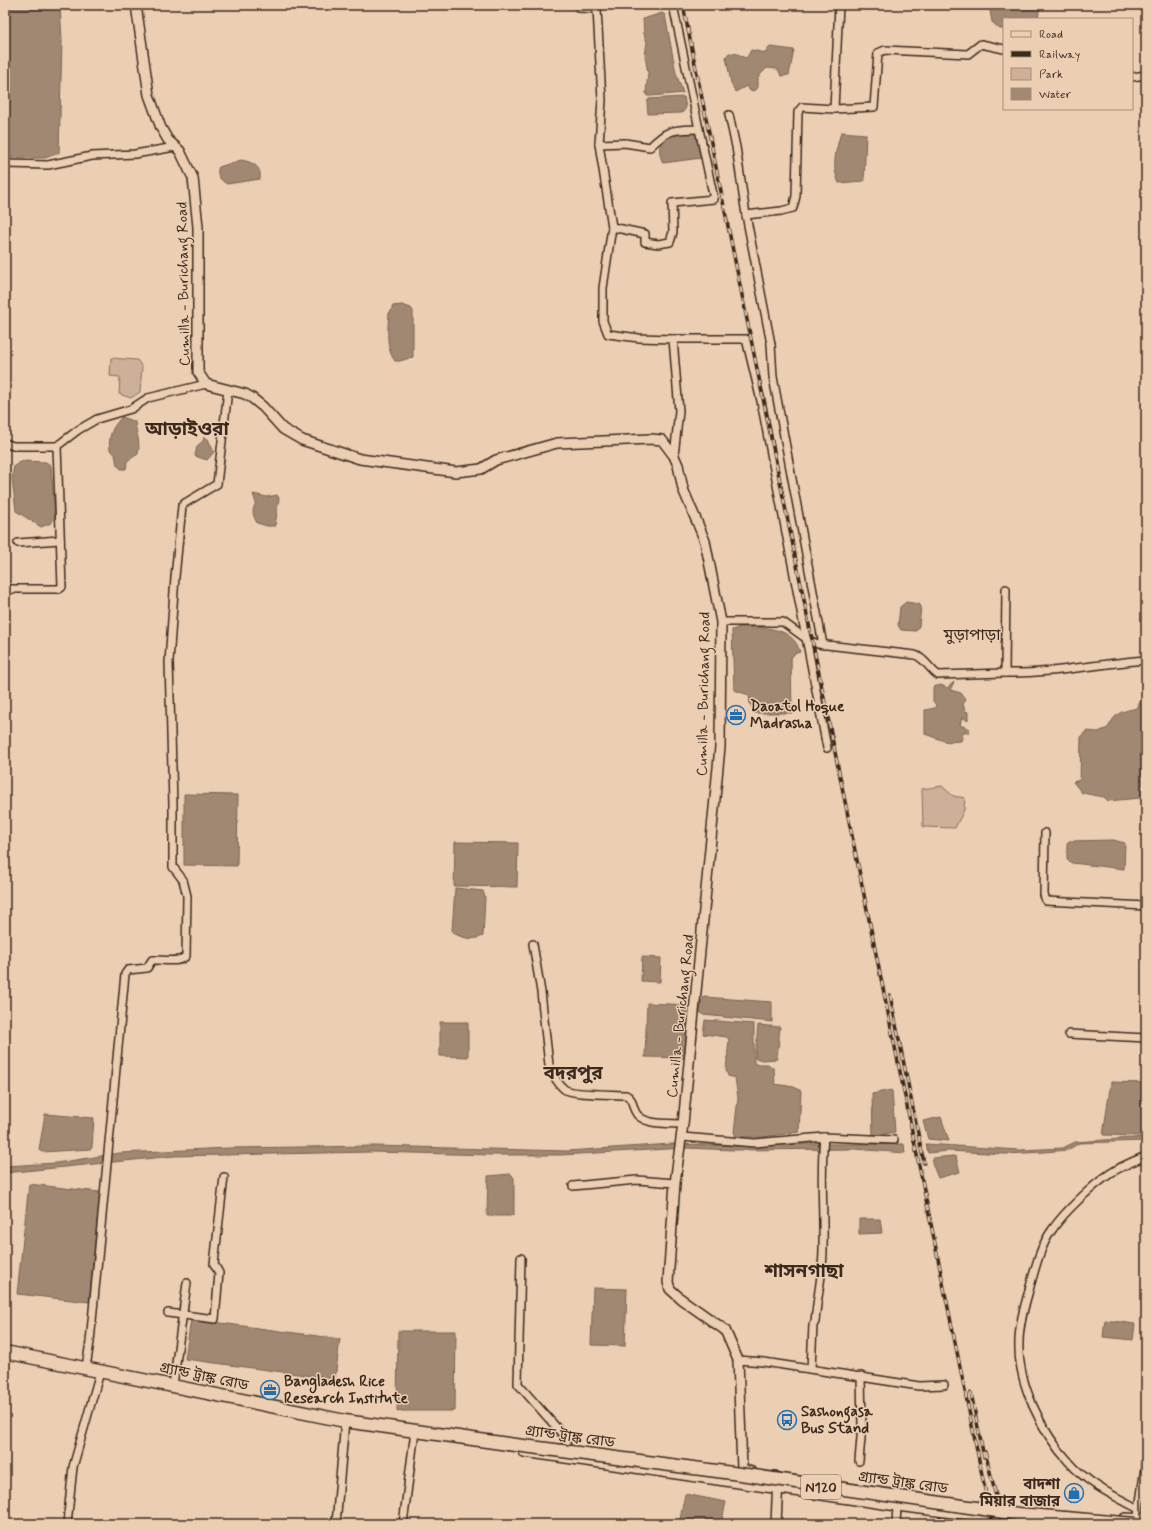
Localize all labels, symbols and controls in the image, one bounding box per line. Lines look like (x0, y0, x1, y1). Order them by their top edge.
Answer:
legend (1003, 18, 1133, 110)
text: Road (1039, 27, 1063, 43)
text: Railway (1039, 47, 1081, 63)
text: Park (1039, 67, 1063, 83)
text: Water (1039, 87, 1071, 103)
street label: Cumilla - Burichang Road (173, 202, 196, 366)
district label: আড়াইওরা (144, 417, 230, 442)
street label: Cumilla - Burichang Road (693, 612, 716, 776)
district label: মুড়াপাড়া (943, 625, 1001, 646)
place label: Daoatol Hoque Madrasha (750, 697, 845, 734)
office icon: Daoatol Hoque Madrasha (725, 704, 747, 726)
street label: Cumilla - Burichang Road (662, 933, 701, 1099)
district label: বদরপুর (542, 1061, 603, 1086)
district label: শাসনগাছা (763, 1259, 844, 1284)
street label: গ্র্যান্ড ট্রাঙ্ক রোড (158, 1358, 250, 1396)
place label: Bangladesh Rice Research Institute (284, 1372, 409, 1409)
office icon: Bangladesh Rice Research Institute (259, 1379, 281, 1401)
place label: Sashongasa Bus Stand (801, 1402, 874, 1439)
bus stop icon: Sashongasa Bus Stand (776, 1409, 798, 1431)
street label: গ্র্যান্ড ট্রাঙ্ক রোড (524, 1421, 616, 1453)
street label: গ্র্যান্ড ট্রাঙ্ক রোড (857, 1467, 949, 1499)
road number: N120 (801, 1475, 841, 1499)
place label: বাদশা মিয়ার বাজার (979, 1475, 1061, 1512)
shop icon: বাদশা মিয়ার বাজার (1063, 1482, 1085, 1504)

